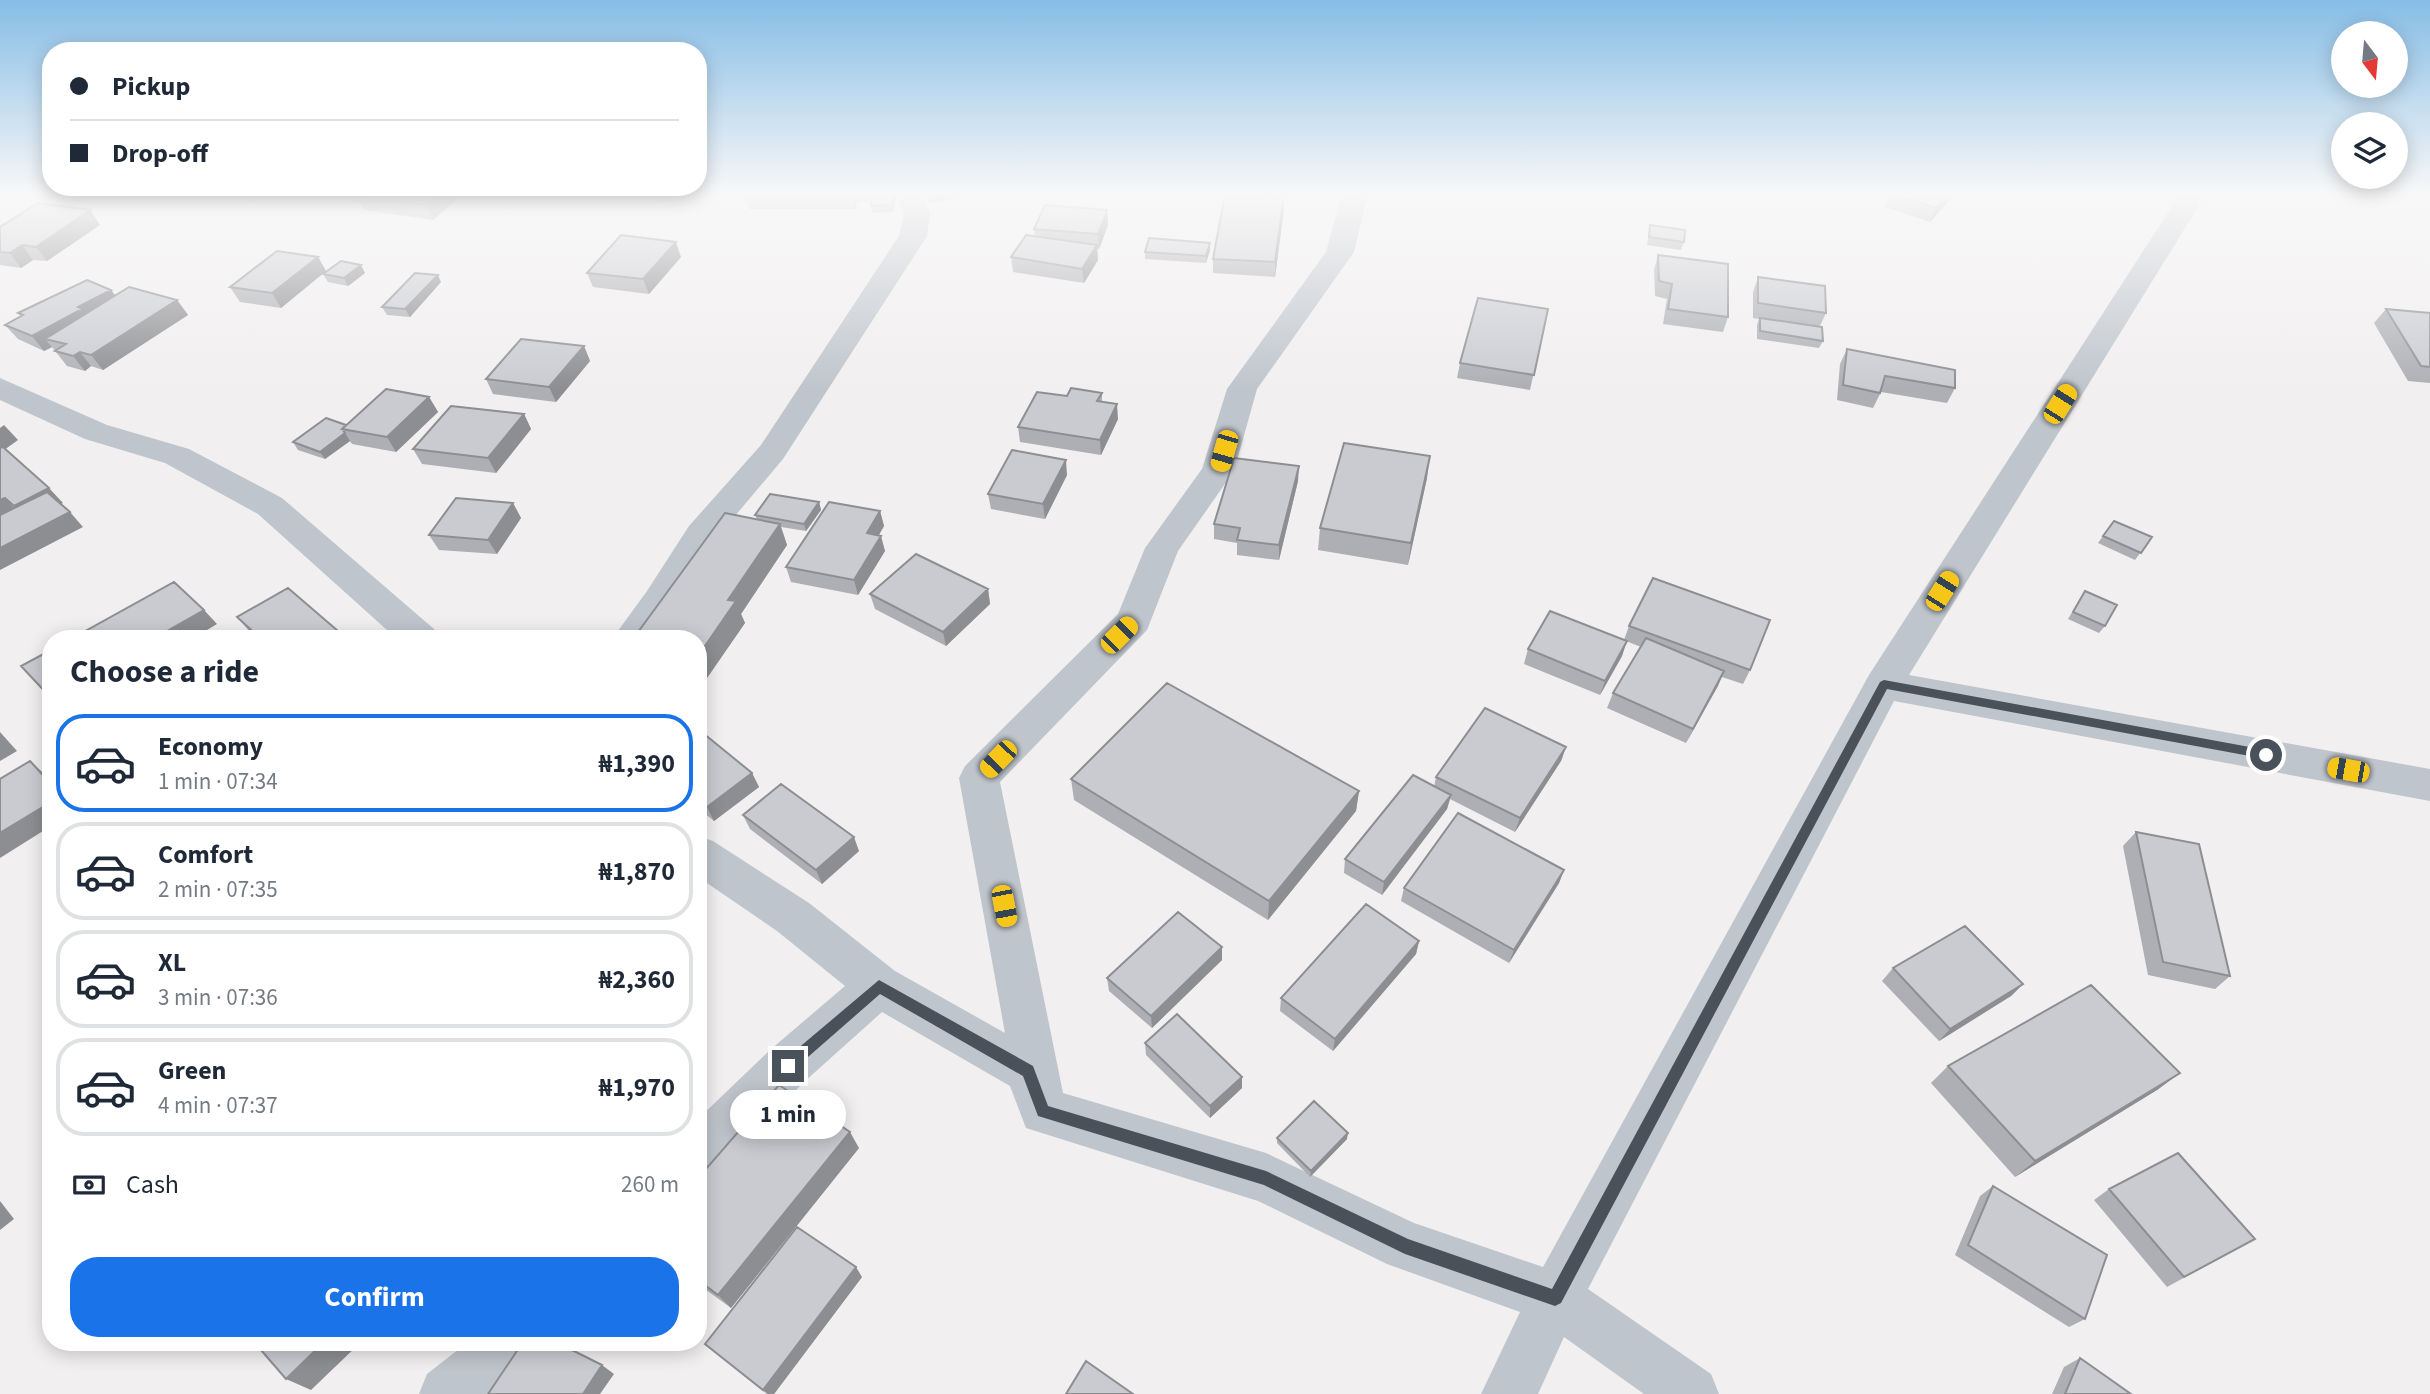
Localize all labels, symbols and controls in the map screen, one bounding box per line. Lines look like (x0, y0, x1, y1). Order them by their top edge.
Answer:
north arrow (2331, 21, 2408, 98)
map controls (2331, 21, 2408, 189)
text: Pickup (112, 68, 190, 105)
button: layers (2331, 112, 2408, 189)
text: Drop-off (112, 135, 208, 172)
car (2040, 381, 2081, 427)
car (1209, 428, 1240, 474)
car (1922, 568, 1963, 614)
car (1097, 613, 1142, 657)
text: Choose a ride (70, 649, 259, 695)
text: Economy (158, 728, 263, 765)
icon: car (74, 732, 137, 795)
car (976, 737, 1021, 781)
route start (2250, 739, 2282, 771)
text: ₦1,390 (599, 745, 675, 782)
car (2326, 756, 2371, 784)
text: 1 min · 07:34 (158, 765, 278, 798)
text: Comfort (158, 836, 253, 873)
icon: car (74, 840, 137, 903)
text: ₦1,870 (599, 853, 675, 890)
text: 2 min · 07:35 (158, 873, 278, 906)
car (990, 883, 1019, 929)
text: XL (158, 944, 186, 981)
icon: car (74, 948, 137, 1011)
text: ₦2,360 (599, 961, 675, 998)
text: 3 min · 07:36 (158, 981, 278, 1014)
route end (772, 1050, 804, 1082)
text: Green (158, 1052, 226, 1089)
icon: car (74, 1056, 137, 1119)
text: ₦1,970 (599, 1069, 675, 1106)
text: 4 min · 07:37 (158, 1089, 278, 1122)
callout: 1 min (730, 1090, 846, 1140)
text: 1 min (760, 1098, 816, 1131)
icon: cash (70, 1166, 108, 1204)
text: Cash (126, 1166, 179, 1203)
text: 260 m (621, 1168, 679, 1201)
button: Confirm (70, 1257, 679, 1337)

